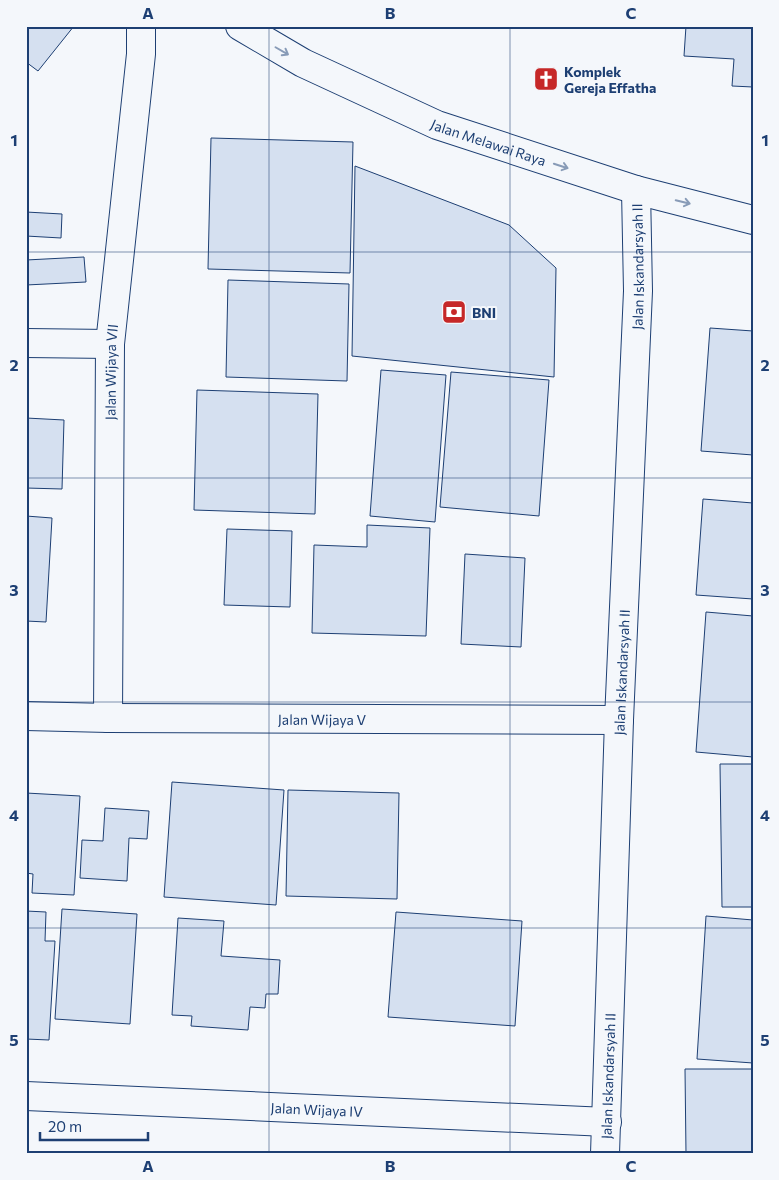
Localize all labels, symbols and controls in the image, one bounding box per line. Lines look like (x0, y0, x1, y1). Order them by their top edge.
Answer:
text: A (142, 3, 154, 22)
text: B (385, 3, 396, 22)
text: C (626, 3, 637, 22)
one-way arrow (274, 46, 289, 56)
place label: Komplek Gereja Effatha (564, 63, 656, 96)
church icon: Komplek Gereja Effatha (533, 66, 559, 92)
street label: Jalan Melawai Raya (428, 115, 548, 169)
text: 1 (10, 130, 18, 149)
text: 1 (761, 130, 769, 149)
one-way arrow (553, 161, 569, 171)
one-way arrow (674, 198, 690, 207)
street label: Jalan Iskandarsyah II (628, 203, 647, 330)
bank icon: BNI (441, 299, 467, 325)
place label: BNI (472, 304, 496, 321)
street label: Jalan Wijaya VII (101, 323, 121, 420)
text: 2 (9, 355, 19, 374)
text: 2 (760, 355, 770, 374)
text: 3 (9, 580, 19, 599)
text: 3 (760, 580, 770, 599)
street label: Jalan Iskandarsyah II (610, 609, 632, 736)
street label: Jalan Wijaya V (278, 710, 367, 728)
text: 4 (9, 805, 19, 824)
text: 4 (760, 805, 770, 824)
street label: Jalan Iskandarsyah II (597, 1013, 618, 1139)
text: 5 (9, 1030, 19, 1049)
text: 5 (760, 1030, 770, 1049)
street label: Jalan Wijaya IV (270, 1098, 364, 1120)
scale bar (40, 1110, 148, 1142)
text: 20 m (48, 1117, 82, 1135)
text: A (142, 1156, 154, 1175)
text: B (385, 1156, 396, 1175)
text: C (626, 1156, 637, 1175)

